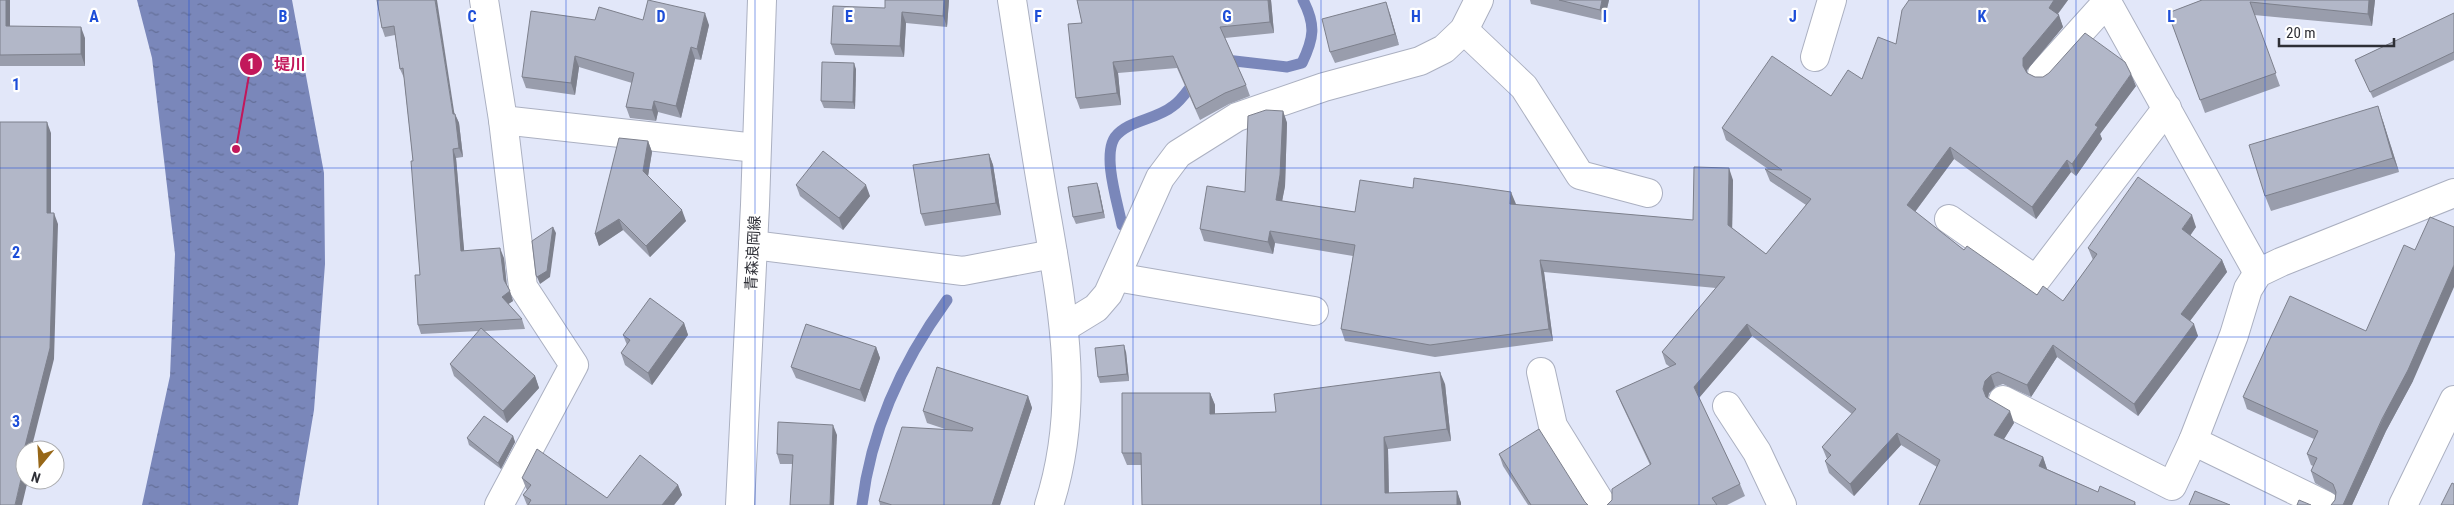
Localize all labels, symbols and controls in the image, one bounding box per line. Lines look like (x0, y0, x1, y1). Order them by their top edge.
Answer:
text: A (89, 7, 99, 26)
text: B (279, 7, 288, 26)
text: C (467, 7, 477, 26)
text: D (656, 7, 666, 26)
text: E (845, 7, 853, 26)
text: F (1034, 7, 1042, 26)
text: G (1222, 7, 1232, 26)
text: H (1411, 7, 1421, 26)
text: I (1603, 7, 1607, 26)
text: J (1789, 7, 1797, 26)
text: K (1978, 7, 1987, 26)
text: L (2167, 7, 2175, 26)
scale bar (2279, 15, 2394, 47)
text: 20 m (2286, 24, 2316, 42)
callout: 堤川 (239, 49, 316, 80)
text: 1 (247, 55, 255, 73)
text: 堤川 (274, 55, 306, 74)
text: 1 (12, 75, 20, 94)
street label: 青森浪岡線 (742, 215, 764, 291)
text: 2 (12, 243, 20, 262)
text: 3 (12, 412, 20, 431)
north arrow (15, 440, 65, 490)
text: N (29, 468, 43, 486)

